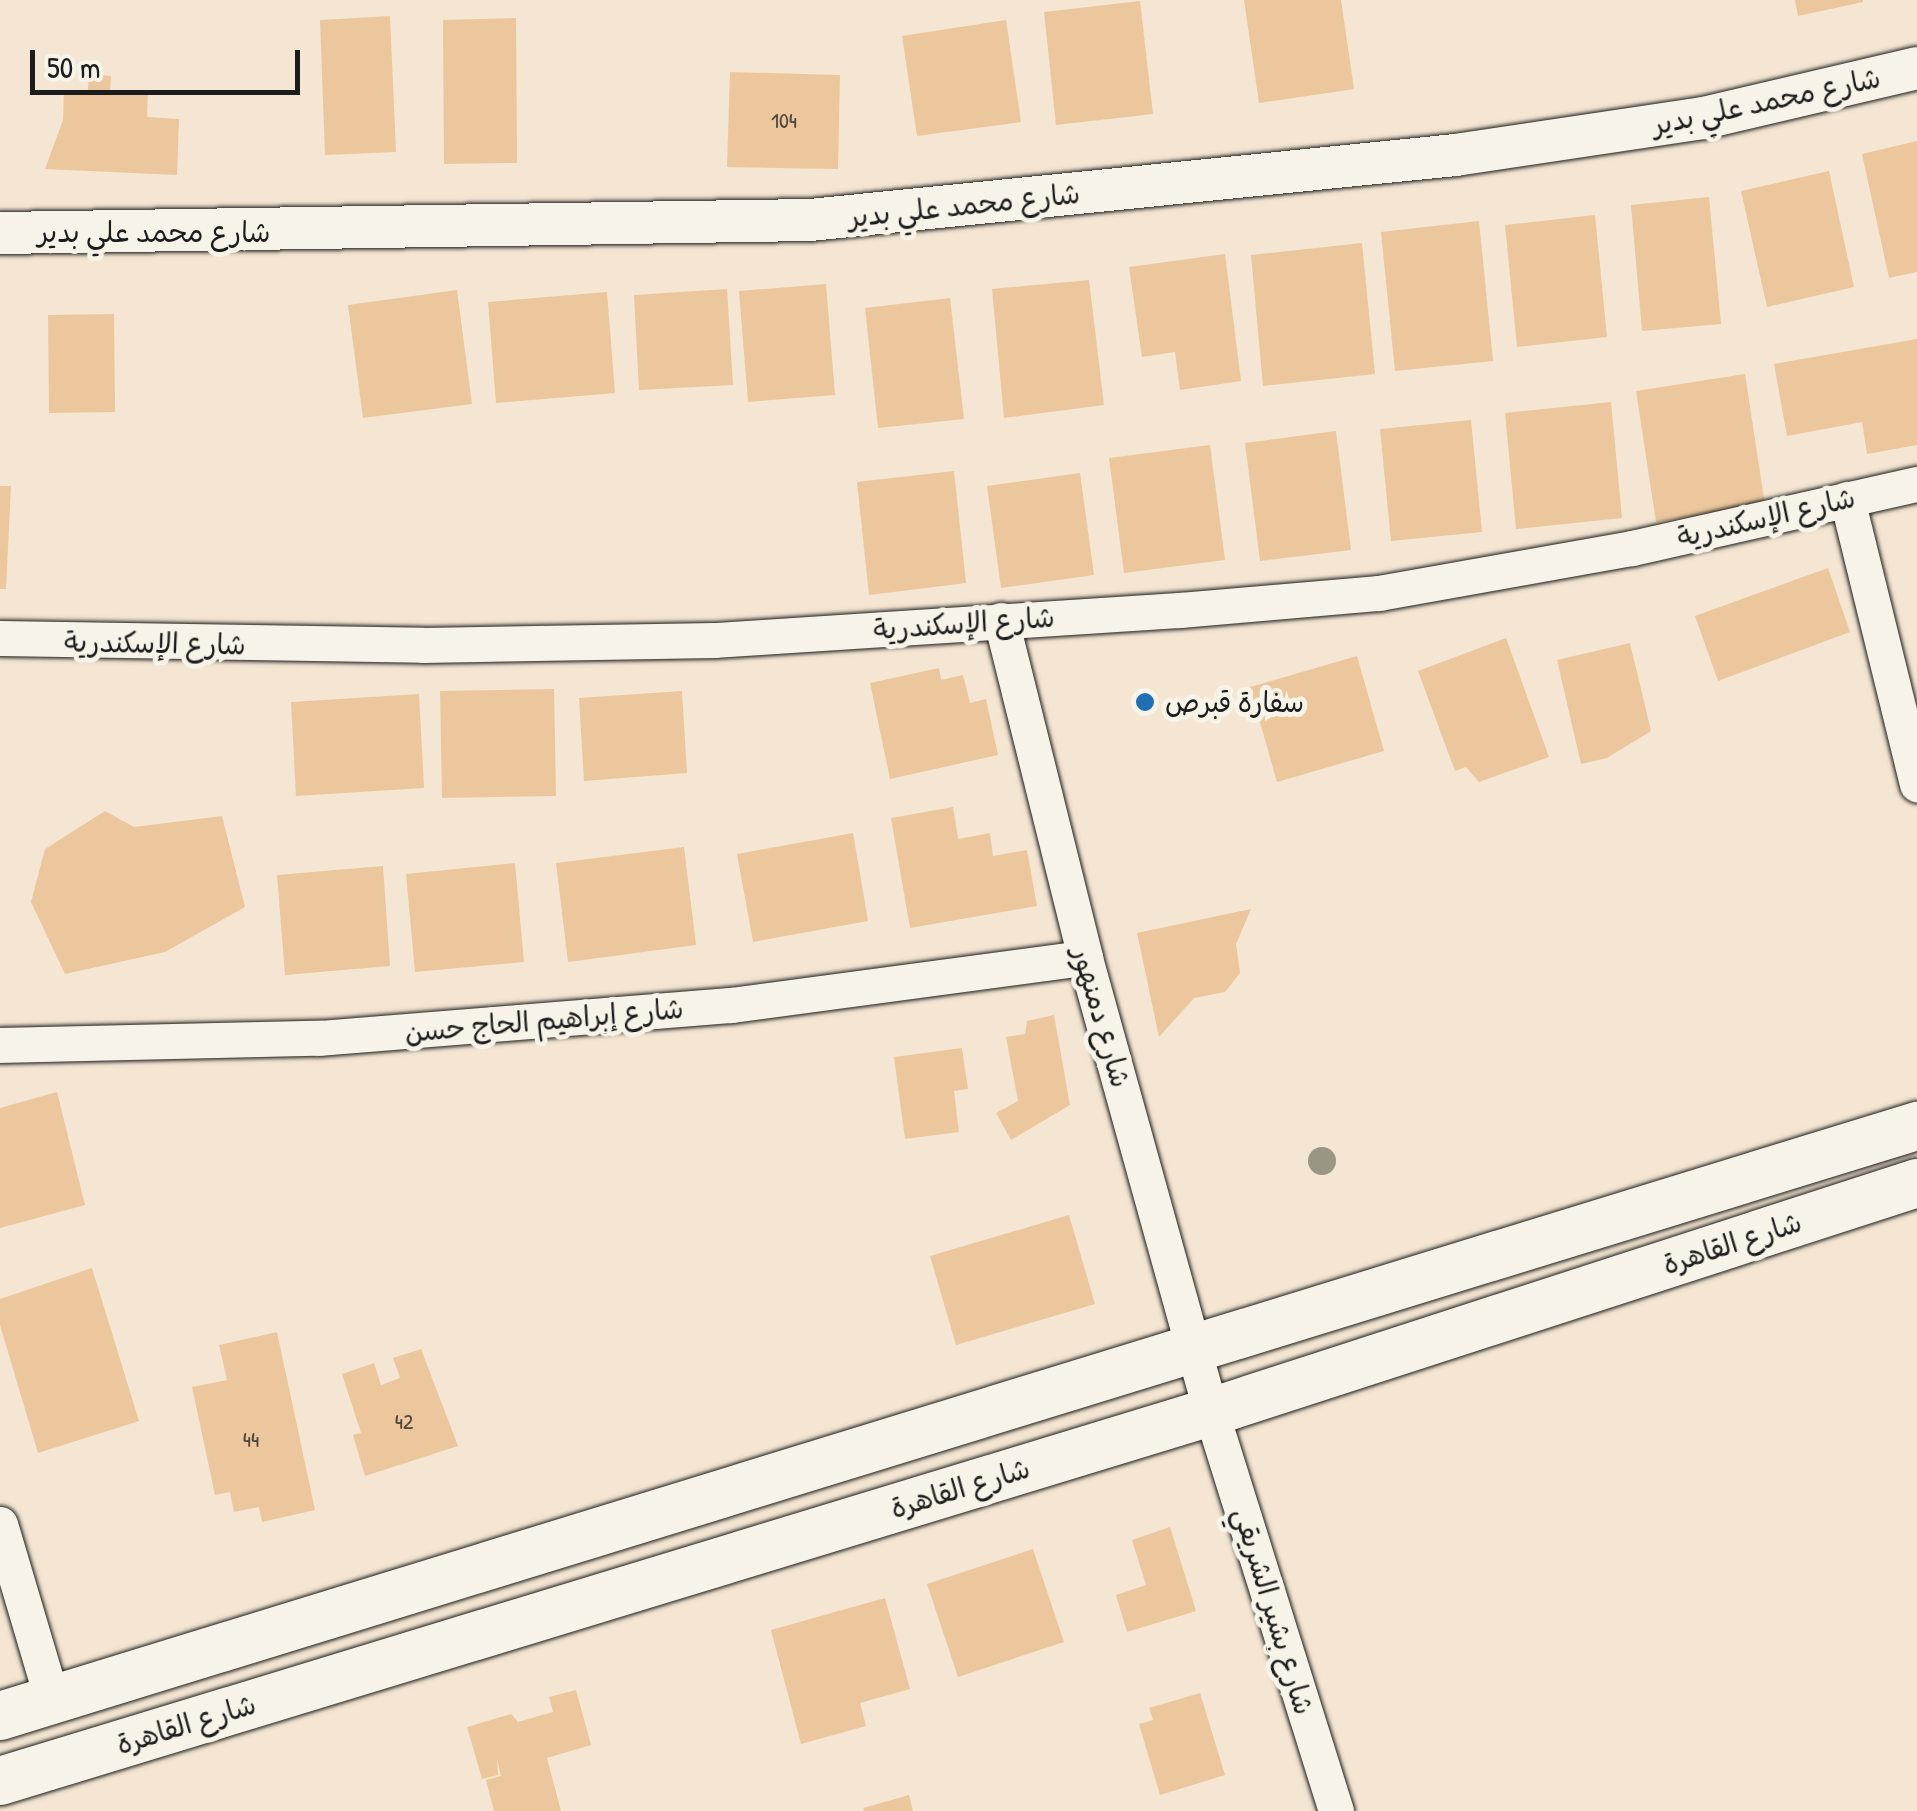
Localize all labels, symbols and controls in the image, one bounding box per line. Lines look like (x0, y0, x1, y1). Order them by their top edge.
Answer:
scale bar (35, 30, 305, 92)
text: 50 m (47, 47, 100, 87)
street label: شارع محمد علي بدير (1649, 60, 1883, 142)
house number: 104 (771, 108, 797, 134)
street label: شارع محمد علي بدير (846, 176, 1082, 234)
street label: شارع محمد علي بدير (37, 215, 271, 249)
street label: شارع الإسكندرية (1674, 480, 1858, 554)
street label: شارع الإسكندرية (872, 600, 1056, 646)
street label: شارع الإسكندرية (64, 625, 246, 661)
place label: سفارة قبرص (1165, 685, 1304, 719)
marker: سفارة قبرص (1134, 691, 1156, 713)
street label: شارع دمنهور (1066, 943, 1138, 1091)
street label: شارع إبراهيم الحاج حسن (403, 991, 685, 1049)
street label: شارع القاهرة (1658, 1205, 1806, 1281)
house number: 42 (395, 1409, 413, 1435)
house number: 44 (243, 1427, 259, 1453)
street label: شارع القاهرة (886, 1451, 1034, 1525)
street label: شارع بشير الشريقي (1227, 1504, 1321, 1718)
street label: شارع القاهرة (112, 1687, 260, 1761)

